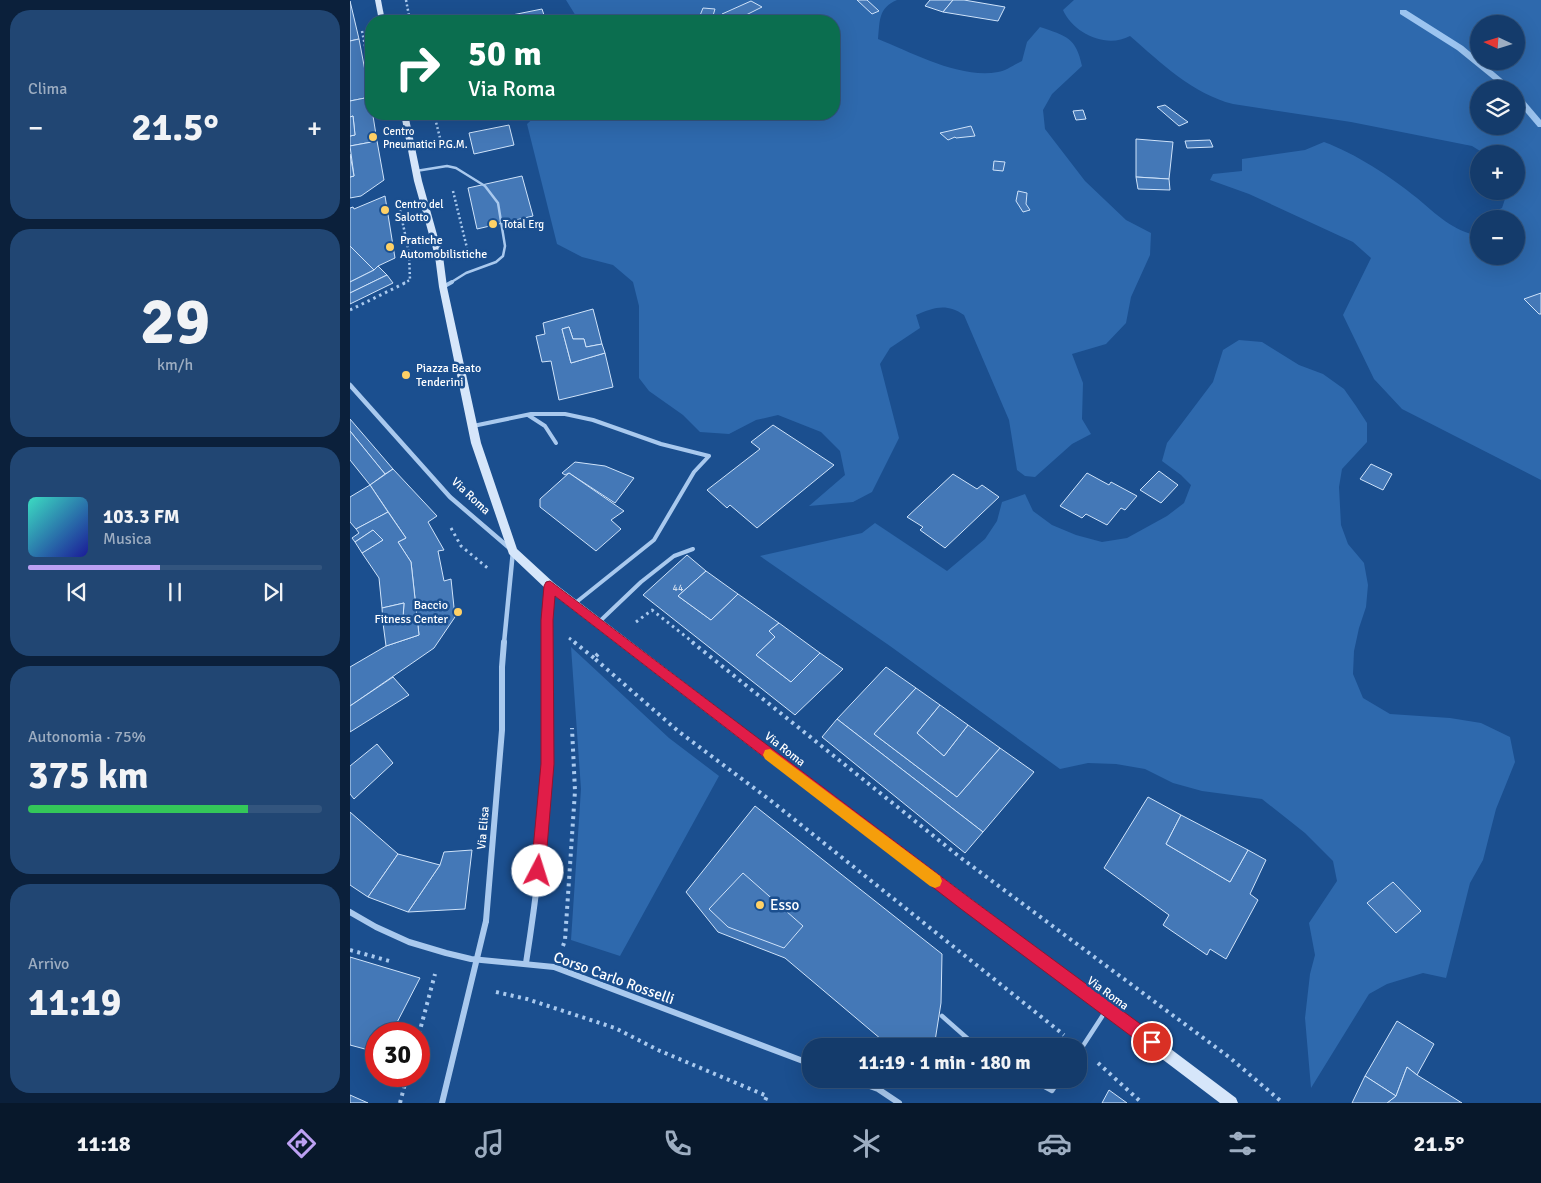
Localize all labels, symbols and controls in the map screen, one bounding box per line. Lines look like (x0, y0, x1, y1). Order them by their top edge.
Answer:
north arrow (1470, 15, 1525, 70)
map controls (1470, 15, 1525, 265)
text: 50 m (468, 32, 542, 75)
icon: right (385, 35, 450, 100)
text: Via Roma (468, 75, 556, 102)
text: Clima (28, 79, 67, 99)
button: layers (1470, 80, 1525, 135)
text: 21.5° (131, 104, 219, 151)
text: − (28, 111, 43, 145)
text: + (307, 111, 322, 145)
place label: Centro Pneumatici P.G.M. (383, 125, 468, 151)
marker: Centro Pneumatici P.G.M. (367, 131, 379, 143)
button: + (1470, 145, 1525, 200)
place label: Centro del Salotto (395, 198, 443, 224)
marker: Centro del Salotto (379, 204, 391, 216)
button: − (1470, 210, 1525, 265)
marker: Total Erg (487, 218, 499, 230)
place label: Total Erg (503, 218, 544, 231)
place label: Pratiche Automobilistiche (400, 233, 487, 262)
marker: Pratiche Automobilistiche (384, 241, 396, 253)
text: 29 (140, 282, 210, 362)
text: km/h (157, 355, 193, 375)
place label: Piazza Beato Tenderini (416, 361, 481, 390)
marker: Piazza Beato Tenderini (400, 369, 412, 381)
street label: Via Roma (448, 475, 493, 518)
text: 103.3 FM (103, 505, 180, 529)
text: Musica (103, 529, 152, 549)
icon: previous (63, 578, 91, 606)
icon: pause (161, 578, 189, 606)
icon: next (259, 578, 287, 606)
house number: 44 (673, 582, 684, 594)
place label: Baccio Fitness Center (374, 598, 449, 627)
marker: Baccio Fitness Center (452, 606, 464, 618)
text: Autonomia · 75% (28, 727, 146, 747)
street label: Via Roma (761, 729, 808, 770)
text: 375 km (28, 752, 149, 799)
street label: Via Elisa (474, 806, 493, 850)
position arrow (511, 844, 563, 896)
place label: Esso (770, 896, 800, 914)
marker: Esso (754, 899, 766, 911)
street label: Corso Carlo Rosselli (551, 948, 677, 1008)
text: Arrivo (28, 954, 69, 974)
street label: Via Roma (1084, 973, 1131, 1014)
text: 11:19 (28, 979, 121, 1026)
pin (1131, 1021, 1173, 1063)
speed limit sign: 30 (365, 1022, 430, 1087)
icon: arrive (1138, 1028, 1166, 1056)
text: 11:19 · 1 min · 180 m (858, 1051, 1031, 1075)
icon: directions (284, 1126, 319, 1161)
icon: music (472, 1126, 507, 1161)
icon: phone (660, 1126, 695, 1161)
icon: climate (849, 1126, 884, 1161)
icon: car (1037, 1126, 1072, 1161)
icon: filters (1225, 1126, 1260, 1161)
text: 11:18 (77, 1130, 131, 1157)
text: 21.5° (1414, 1130, 1464, 1157)

